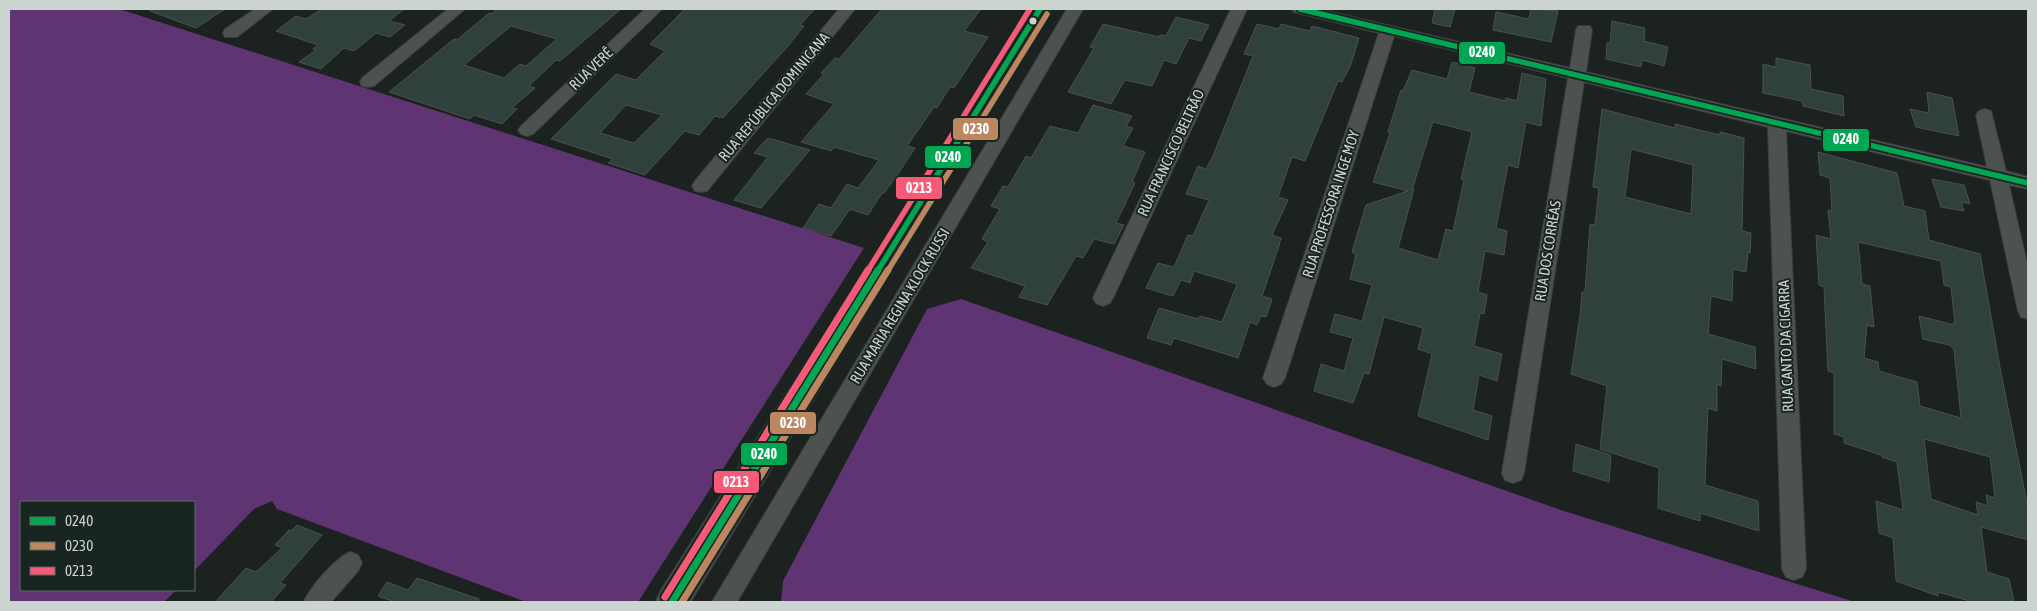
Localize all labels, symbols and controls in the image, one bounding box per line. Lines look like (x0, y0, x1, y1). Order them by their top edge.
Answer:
unlabelled marker (1028, 16, 1038, 26)
street label: RUA REPÚBLICA DOMINICANA (715, 28, 833, 164)
line badge: 0240 (1458, 41, 1506, 65)
street label: RUA VERÊ (566, 44, 616, 93)
text: 0240 (1469, 44, 1496, 60)
street label: RUA FRANCISCO BELTRÃO (1134, 87, 1207, 219)
line badge: 0230 (952, 117, 999, 141)
text: 0230 (963, 121, 990, 137)
street label: RUA PROFESSORA INGE MOY (1299, 128, 1363, 280)
line badge: 0240 (1822, 128, 1870, 152)
text: 0240 (1833, 131, 1860, 147)
line badge: 0240 (924, 145, 972, 169)
text: 0240 (935, 149, 962, 165)
line badge: 0213 (895, 176, 943, 200)
text: 0213 (906, 180, 932, 196)
street label: RUA DOS CORRÊAS (1531, 199, 1564, 302)
street label: RUA MARIA REGINA KLOCK RUSSI (846, 225, 953, 387)
street label: RUA CANTO DA CIGARRA (1775, 279, 1796, 412)
line badge: 0230 (769, 411, 817, 435)
text: 0230 (780, 415, 807, 431)
line badge: 0240 (740, 442, 788, 466)
text: 0240 (751, 446, 778, 462)
line badge: 0213 (713, 470, 760, 494)
text: 0213 (723, 474, 749, 490)
legend (20, 501, 195, 591)
text: 0240 (65, 512, 93, 529)
text: 0230 (65, 537, 93, 554)
text: 0213 (65, 562, 93, 579)

